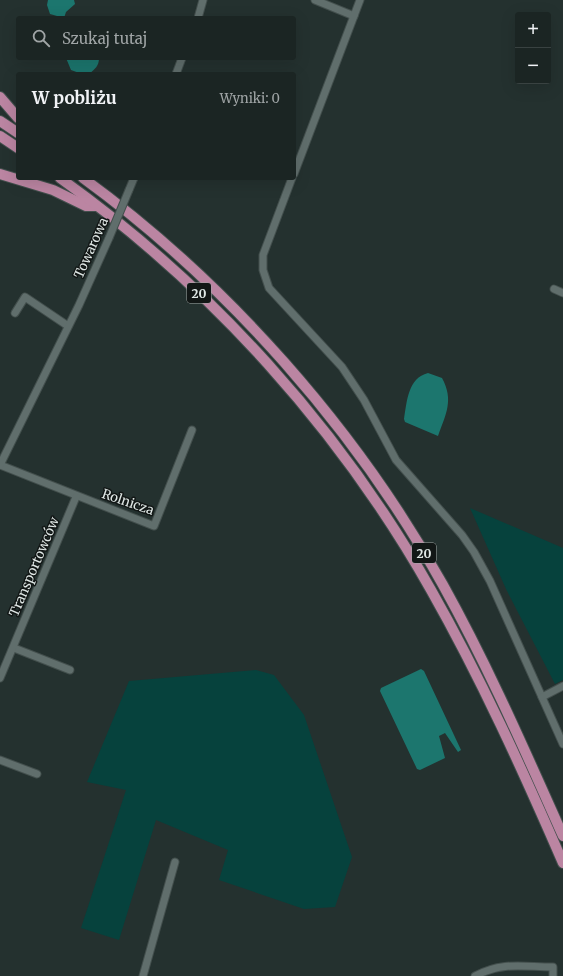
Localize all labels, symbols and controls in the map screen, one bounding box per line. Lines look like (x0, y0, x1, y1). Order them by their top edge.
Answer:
map controls (515, 12, 551, 84)
button: + (515, 12, 551, 48)
search box (16, 16, 296, 60)
icon: search (30, 27, 52, 49)
text: Szukaj tutaj (62, 29, 147, 48)
button: − (515, 48, 551, 84)
text: W pobliżu (32, 87, 117, 109)
text: Wyniki: 0 (220, 90, 280, 107)
street label: Towarowa (70, 215, 112, 281)
road number: 20 (187, 283, 211, 303)
street label: Rolnicza (100, 485, 156, 519)
street label: Transportowców (5, 514, 63, 619)
road number: 20 (412, 543, 436, 563)

